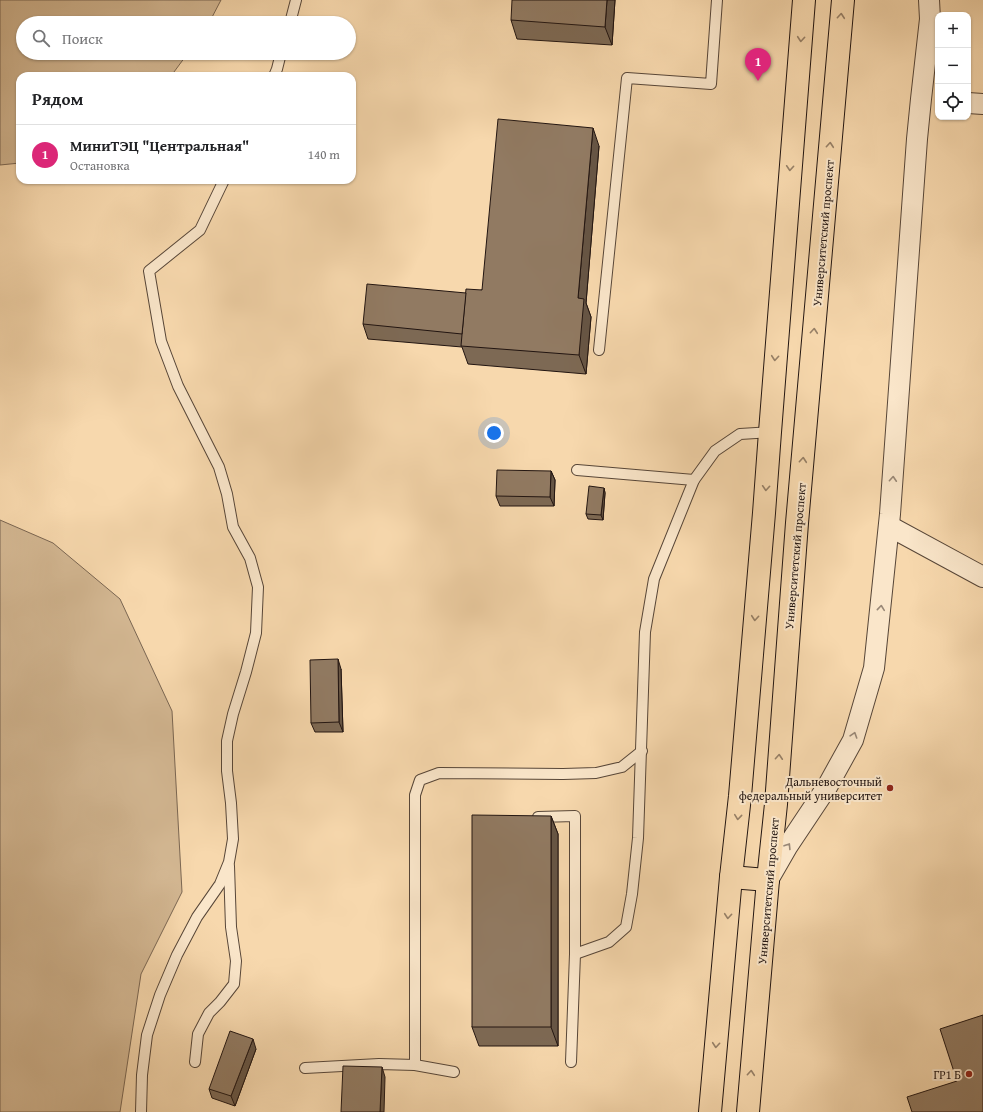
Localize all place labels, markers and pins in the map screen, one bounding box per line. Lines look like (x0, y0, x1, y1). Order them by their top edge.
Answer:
pin: 1 (745, 48, 771, 81)
place label: Дальневосточный федеральный университет (739, 773, 882, 804)
marker: Дальневосточный федеральный университет (885, 783, 895, 793)
place label: ГР1 Б (934, 1066, 961, 1083)
marker: ГР1 Б (964, 1069, 974, 1079)

